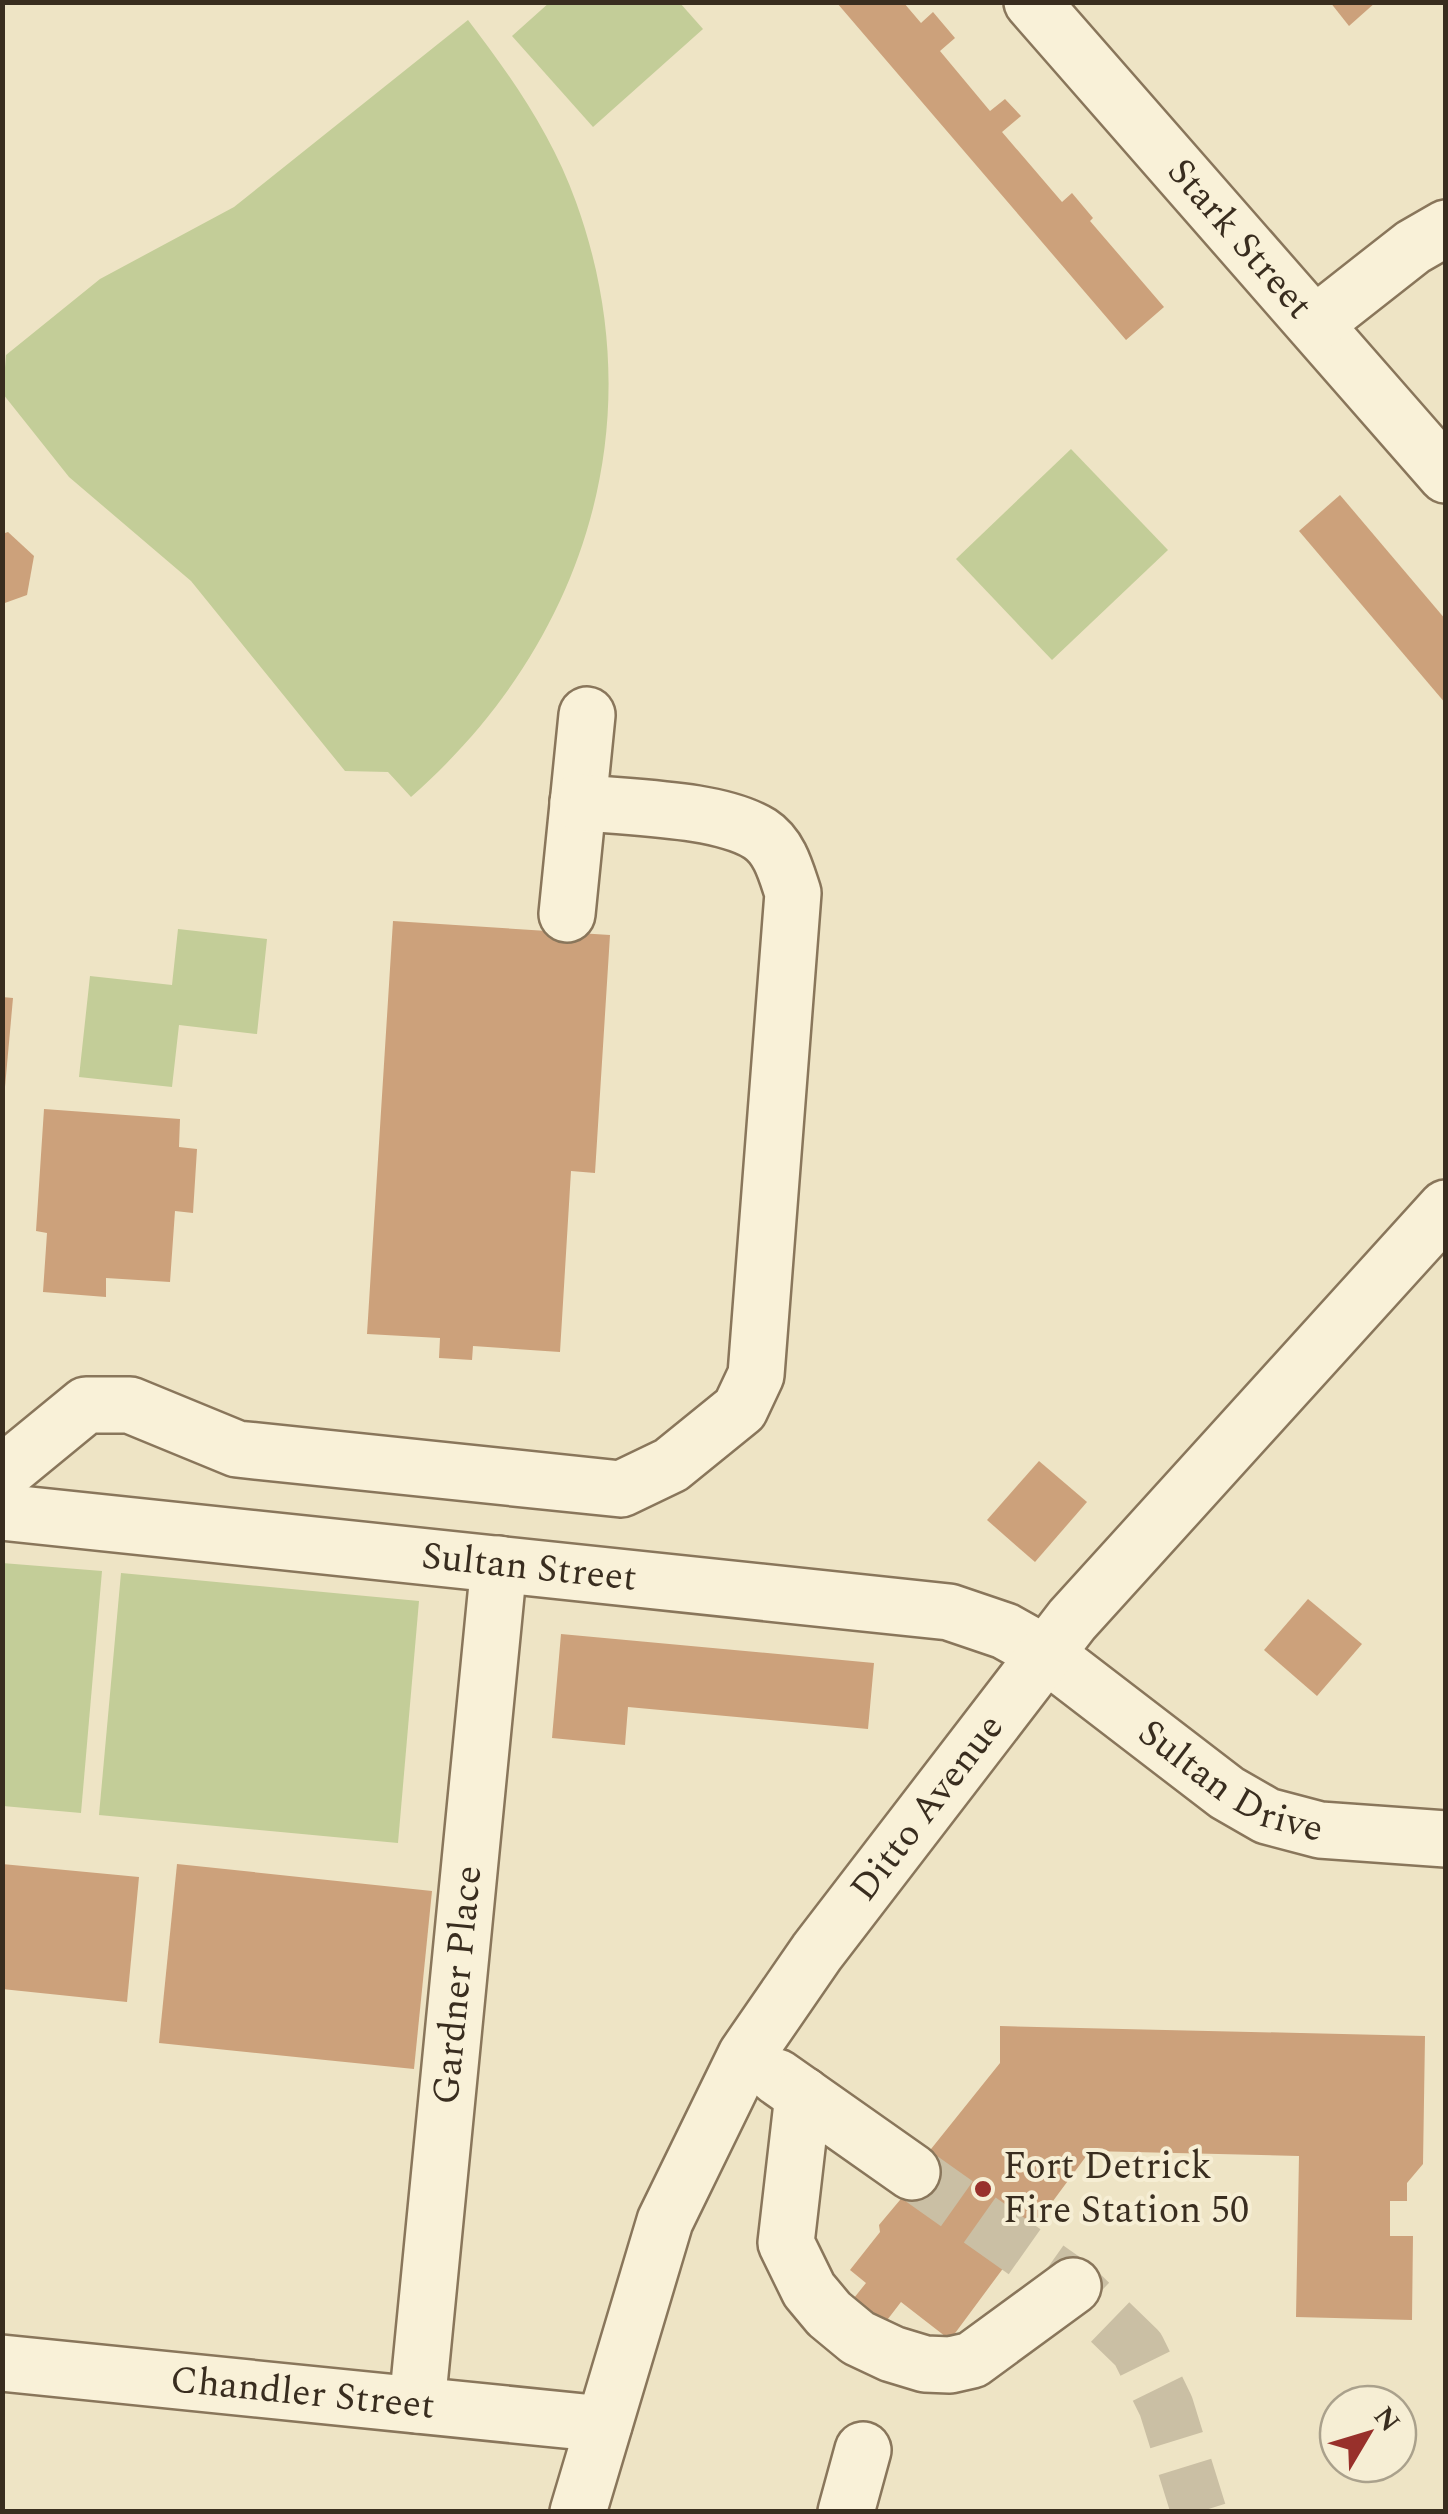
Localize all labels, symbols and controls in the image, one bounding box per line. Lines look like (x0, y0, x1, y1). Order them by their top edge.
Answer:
street label: Stark Street (1152, 145, 1327, 333)
street label: Sultan Street (419, 1527, 640, 1608)
street label: Ditto Avenue (836, 1702, 1019, 1914)
street label: Sultan Drive (1125, 1705, 1329, 1859)
street label: Gardner Place (417, 1863, 498, 2107)
place label: Fort Detrick Fire Station 50 (1003, 2138, 1249, 2240)
marker: Fort Detrick Fire Station 50 (972, 2178, 994, 2200)
street label: Chandler Street (167, 2351, 437, 2436)
north arrow (1318, 2384, 1418, 2484)
text: N (1363, 2397, 1410, 2442)

